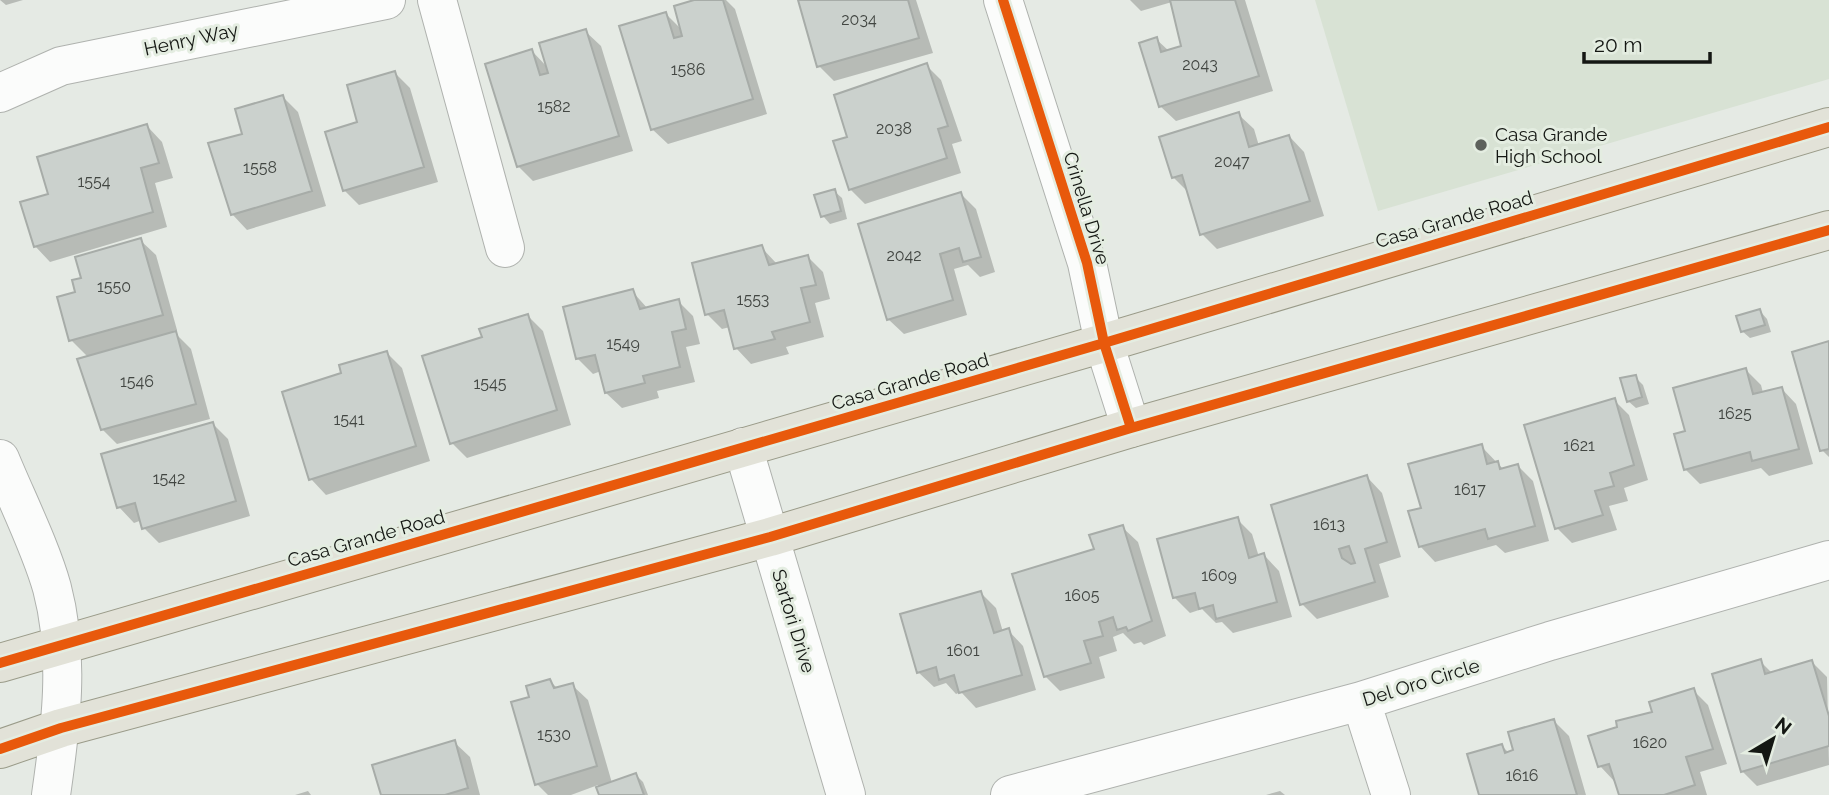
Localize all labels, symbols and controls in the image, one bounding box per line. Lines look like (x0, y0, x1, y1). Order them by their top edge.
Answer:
house number: 2034 (841, 10, 877, 29)
street label: Henry Way (142, 18, 240, 60)
scale bar (1584, 21, 1710, 65)
text: 20 m (1594, 32, 1642, 57)
house number: 2043 (1182, 55, 1218, 74)
house number: 1586 (671, 60, 705, 79)
house number: 1582 (537, 97, 571, 116)
house number: 2038 (876, 119, 912, 138)
place label: Casa Grande High School (1495, 123, 1607, 167)
marker: Casa Grande High School (1473, 137, 1489, 153)
street label: Crinella Drive (1059, 149, 1115, 267)
house number: 2047 (1214, 152, 1250, 171)
house number: 1558 (243, 158, 277, 177)
house number: 1554 (77, 172, 111, 191)
street label: Casa Grande Road (1373, 186, 1535, 252)
house number: 2042 (886, 246, 922, 265)
house number: 1550 (97, 277, 131, 296)
house number: 1553 (737, 290, 769, 309)
house number: 1549 (606, 334, 640, 353)
street label: Casa Grande Road (829, 348, 991, 414)
house number: 1546 (120, 372, 154, 391)
house number: 1545 (473, 374, 507, 393)
house number: 1625 (1718, 404, 1752, 423)
house number: 1541 (333, 410, 365, 429)
house number: 1621 (1563, 436, 1595, 455)
house number: 1542 (153, 469, 185, 488)
house number: 1617 (1454, 480, 1486, 499)
street label: Casa Grande Road (285, 505, 447, 571)
house number: 1613 (1313, 515, 1345, 534)
house number: 1609 (1201, 566, 1237, 585)
street label: Sartori Drive (768, 567, 820, 675)
house number: 1605 (1064, 586, 1100, 605)
house number: 1601 (946, 641, 980, 660)
street label: Del Oro Circle (1360, 654, 1482, 710)
north arrow (1738, 704, 1808, 774)
text: N (1771, 712, 1796, 739)
house number: 1530 (537, 725, 571, 744)
house number: 1620 (1633, 733, 1667, 752)
house number: 1616 (1506, 766, 1539, 785)

